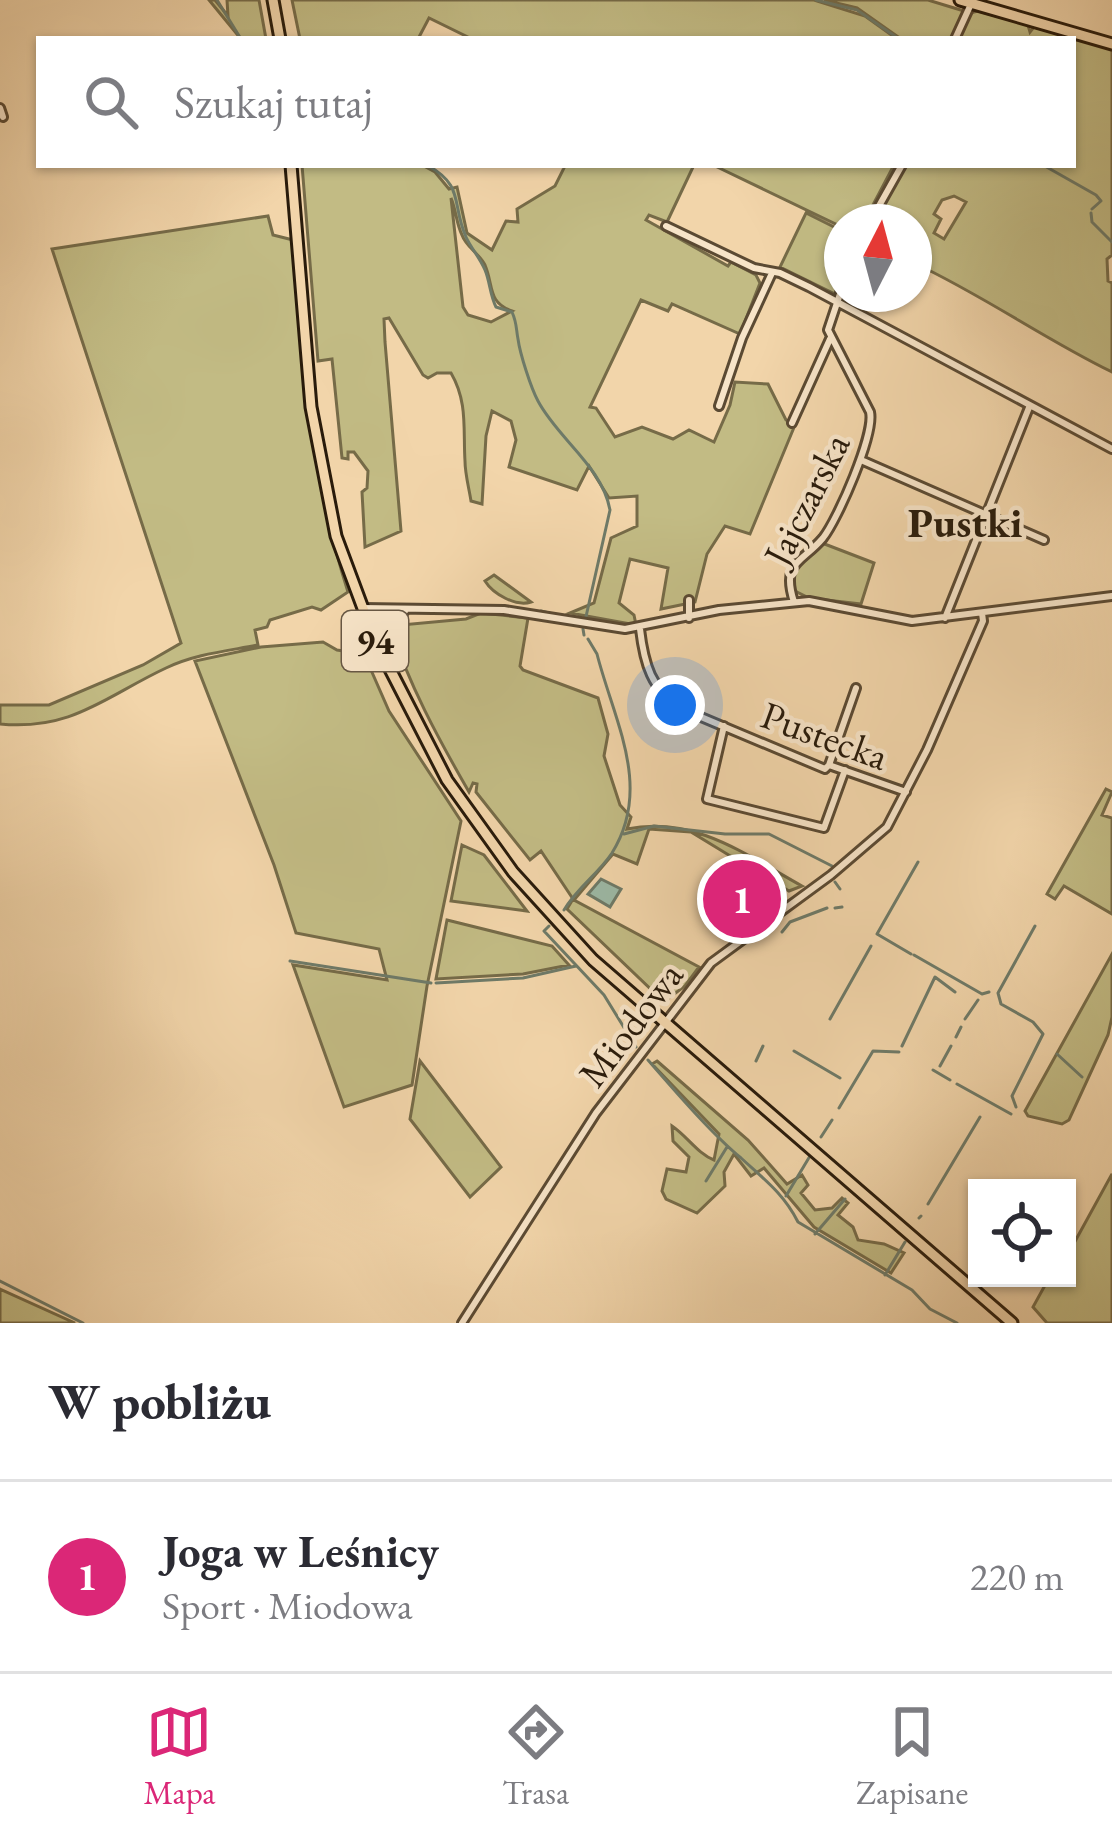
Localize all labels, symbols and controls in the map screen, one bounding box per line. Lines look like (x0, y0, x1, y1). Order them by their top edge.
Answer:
search box (36, 36, 1076, 168)
icon: search (78, 69, 144, 135)
text: Szukaj tutaj (174, 73, 373, 131)
north arrow (824, 204, 932, 312)
street label: Jajczarska (750, 424, 862, 577)
district label: Pustki (908, 495, 1022, 550)
road number: 94 (342, 611, 408, 671)
your location (645, 675, 705, 735)
street label: Pustecka (754, 689, 896, 782)
pin: 1 (703, 854, 781, 944)
street label: Miodowa (567, 951, 694, 1097)
map controls (968, 1179, 1076, 1287)
button: locate (968, 1179, 1076, 1287)
text: W pobliżu (48, 1368, 271, 1434)
text: Joga w Leśnicy (162, 1522, 439, 1580)
text: 1 (77, 1551, 97, 1602)
text: 220 m (970, 1551, 1064, 1602)
text: Sport · Miodowa (162, 1580, 413, 1631)
tab: Mapa (143, 1699, 215, 1814)
tab: Trasa (502, 1699, 569, 1814)
tab: Zapisane (856, 1699, 968, 1814)

